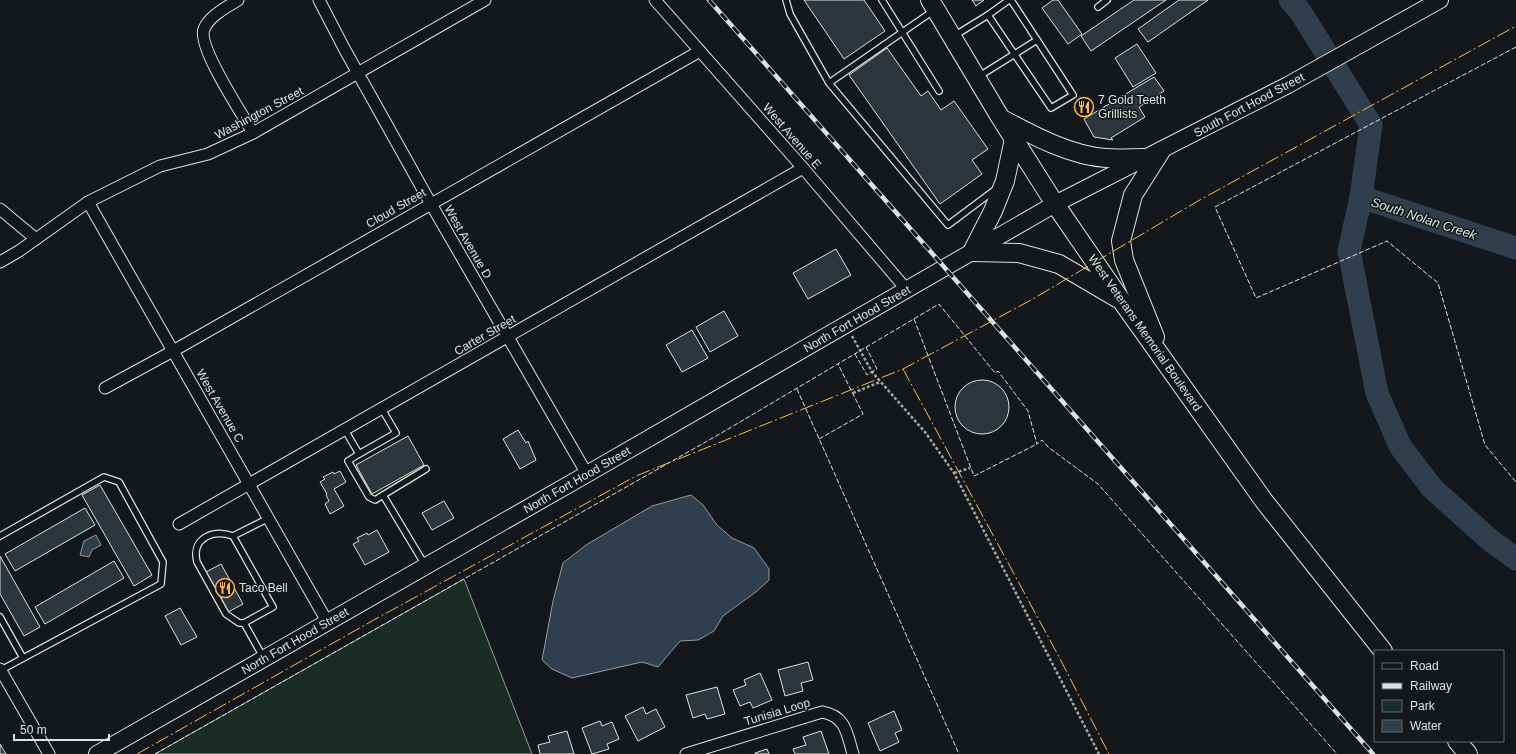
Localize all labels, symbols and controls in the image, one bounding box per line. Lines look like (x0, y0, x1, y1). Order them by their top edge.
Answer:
street label: South Fort Hood Street (1191, 70, 1307, 140)
street label: Washington Street (212, 83, 306, 142)
place label: 7 Gold Teeth Grillists (1098, 93, 1166, 121)
restaurant icon: 7 Gold Teeth Grillists (1073, 96, 1095, 118)
street label: West Avenue E (760, 101, 824, 171)
street label: Cloud Street (364, 185, 429, 231)
water label: South Nolan Creek (1369, 194, 1480, 243)
street label: West Avenue D (441, 203, 495, 281)
street label: West Veterans Memorial Boulevard (1085, 252, 1205, 414)
street label: North Fort Hood Street (801, 282, 914, 355)
street label: Carter Street (452, 311, 519, 358)
street label: West Avenue C (193, 367, 247, 445)
street label: North Fort Hood Street (521, 443, 634, 516)
restaurant icon: Taco Bell (214, 577, 236, 599)
place label: Taco Bell (239, 581, 288, 595)
street label: North Fort Hood Street (239, 604, 352, 677)
legend (1374, 650, 1504, 742)
text: Road (1410, 659, 1439, 673)
text: Railway (1410, 679, 1452, 693)
street label: Tunisia Loop (742, 695, 812, 729)
text: Park (1410, 699, 1436, 713)
scale bar (14, 716, 109, 742)
text: Water (1410, 719, 1442, 733)
text: 50 m (20, 723, 47, 737)

